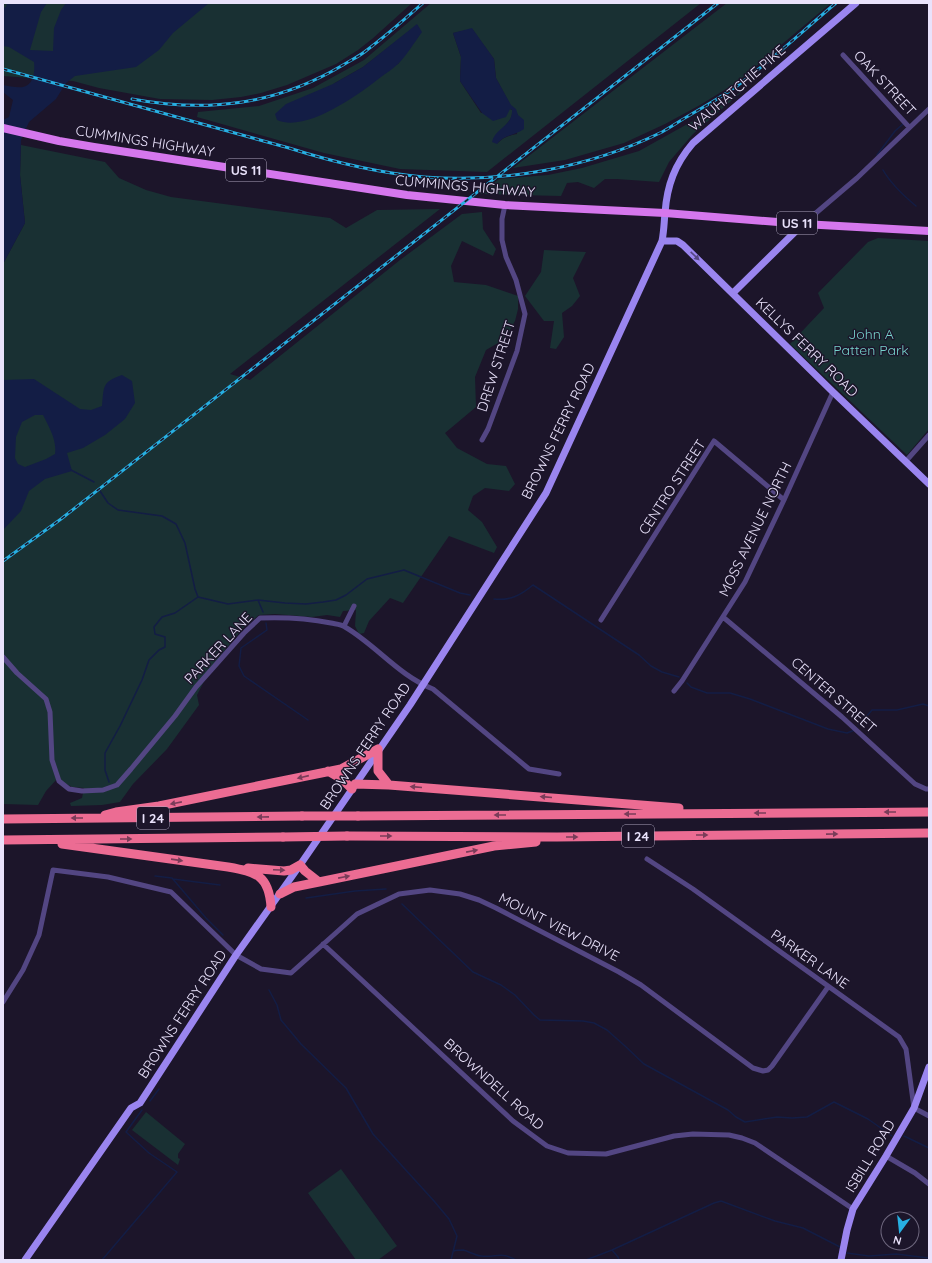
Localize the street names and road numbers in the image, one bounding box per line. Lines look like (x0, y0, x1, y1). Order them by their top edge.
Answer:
street label: WAUHATCHIE PIKE (685, 41, 789, 135)
street label: OAK STREET (850, 46, 920, 120)
street label: CUMMINGS HIGHWAY (74, 121, 216, 161)
road number: US 11 (226, 159, 266, 181)
street label: CUMMINGS HIGHWAY (394, 171, 536, 201)
road number: US 11 (777, 212, 817, 234)
street label: KELLYS FERRY ROAD (752, 293, 862, 401)
street label: DREW STREET (473, 318, 519, 414)
street label: BROWNS FERRY ROAD (517, 360, 599, 502)
street label: CENTRO STREET (635, 436, 709, 538)
street label: MOSS AVENUE NORTH (715, 459, 795, 599)
street label: PARKER LANE (180, 608, 256, 688)
street label: CENTER STREET (788, 653, 880, 737)
street label: BROWNS FERRY ROAD (316, 679, 414, 813)
road number: I 24 (137, 807, 169, 829)
road number: I 24 (622, 825, 654, 847)
street label: MOUNT VIEW DRIVE (496, 889, 622, 965)
street label: PARKER LANE (767, 925, 853, 993)
street label: BROWNS FERRY ROAD (134, 946, 230, 1082)
street label: BROWNDELL ROAD (440, 1034, 548, 1134)
street label: ISBILL ROAD (841, 1116, 899, 1196)

